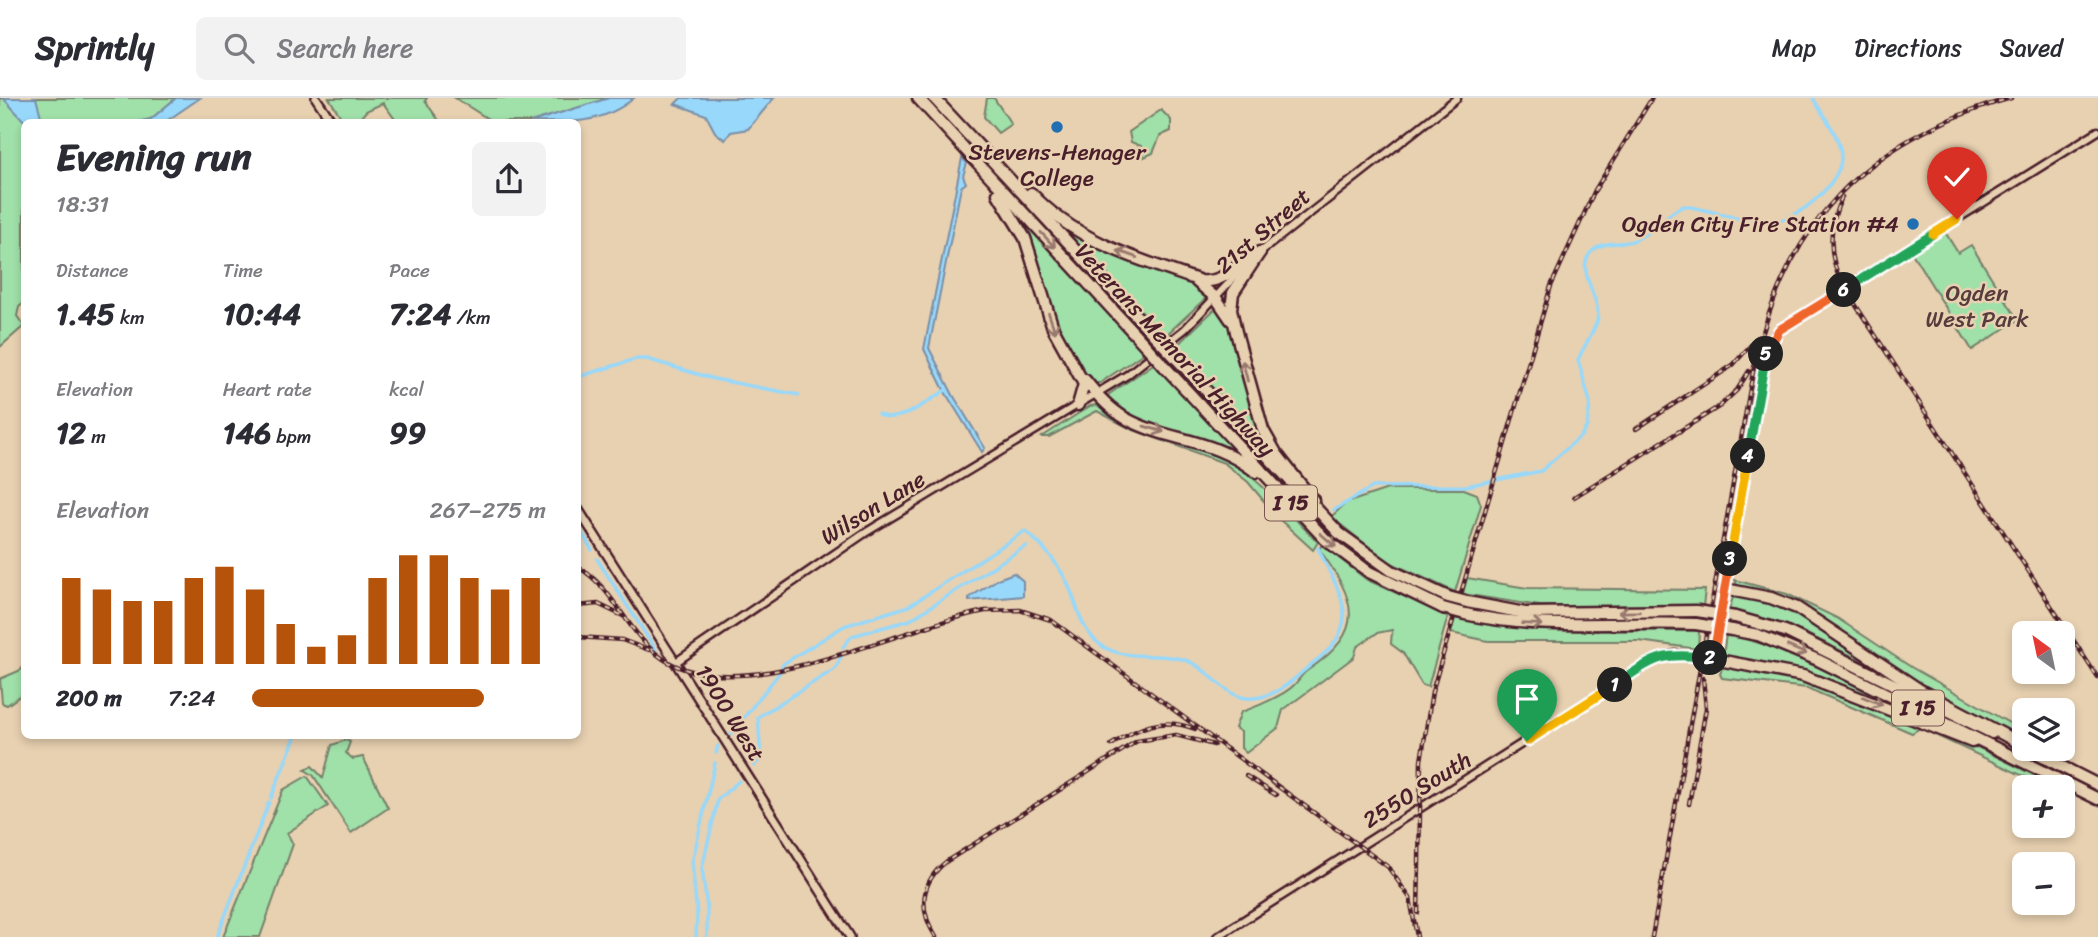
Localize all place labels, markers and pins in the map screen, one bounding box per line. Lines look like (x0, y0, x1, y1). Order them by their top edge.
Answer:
marker: Stevens-Henager College (1049, 119, 1065, 135)
place label: Stevens-Henager College (969, 132, 1147, 199)
pin (1927, 147, 1987, 219)
place label: Ogden City Fire Station #4 (1622, 204, 1899, 245)
marker: Ogden City Fire Station #4 (1905, 216, 1921, 232)
pin: 6 (1826, 272, 1862, 308)
pin: 5 (1748, 336, 1784, 372)
pin: 4 (1730, 438, 1766, 474)
pin: 3 (1712, 542, 1748, 576)
pin: 2 (1692, 640, 1728, 676)
pin: 1 (1598, 668, 1632, 702)
pin (1497, 669, 1557, 741)

